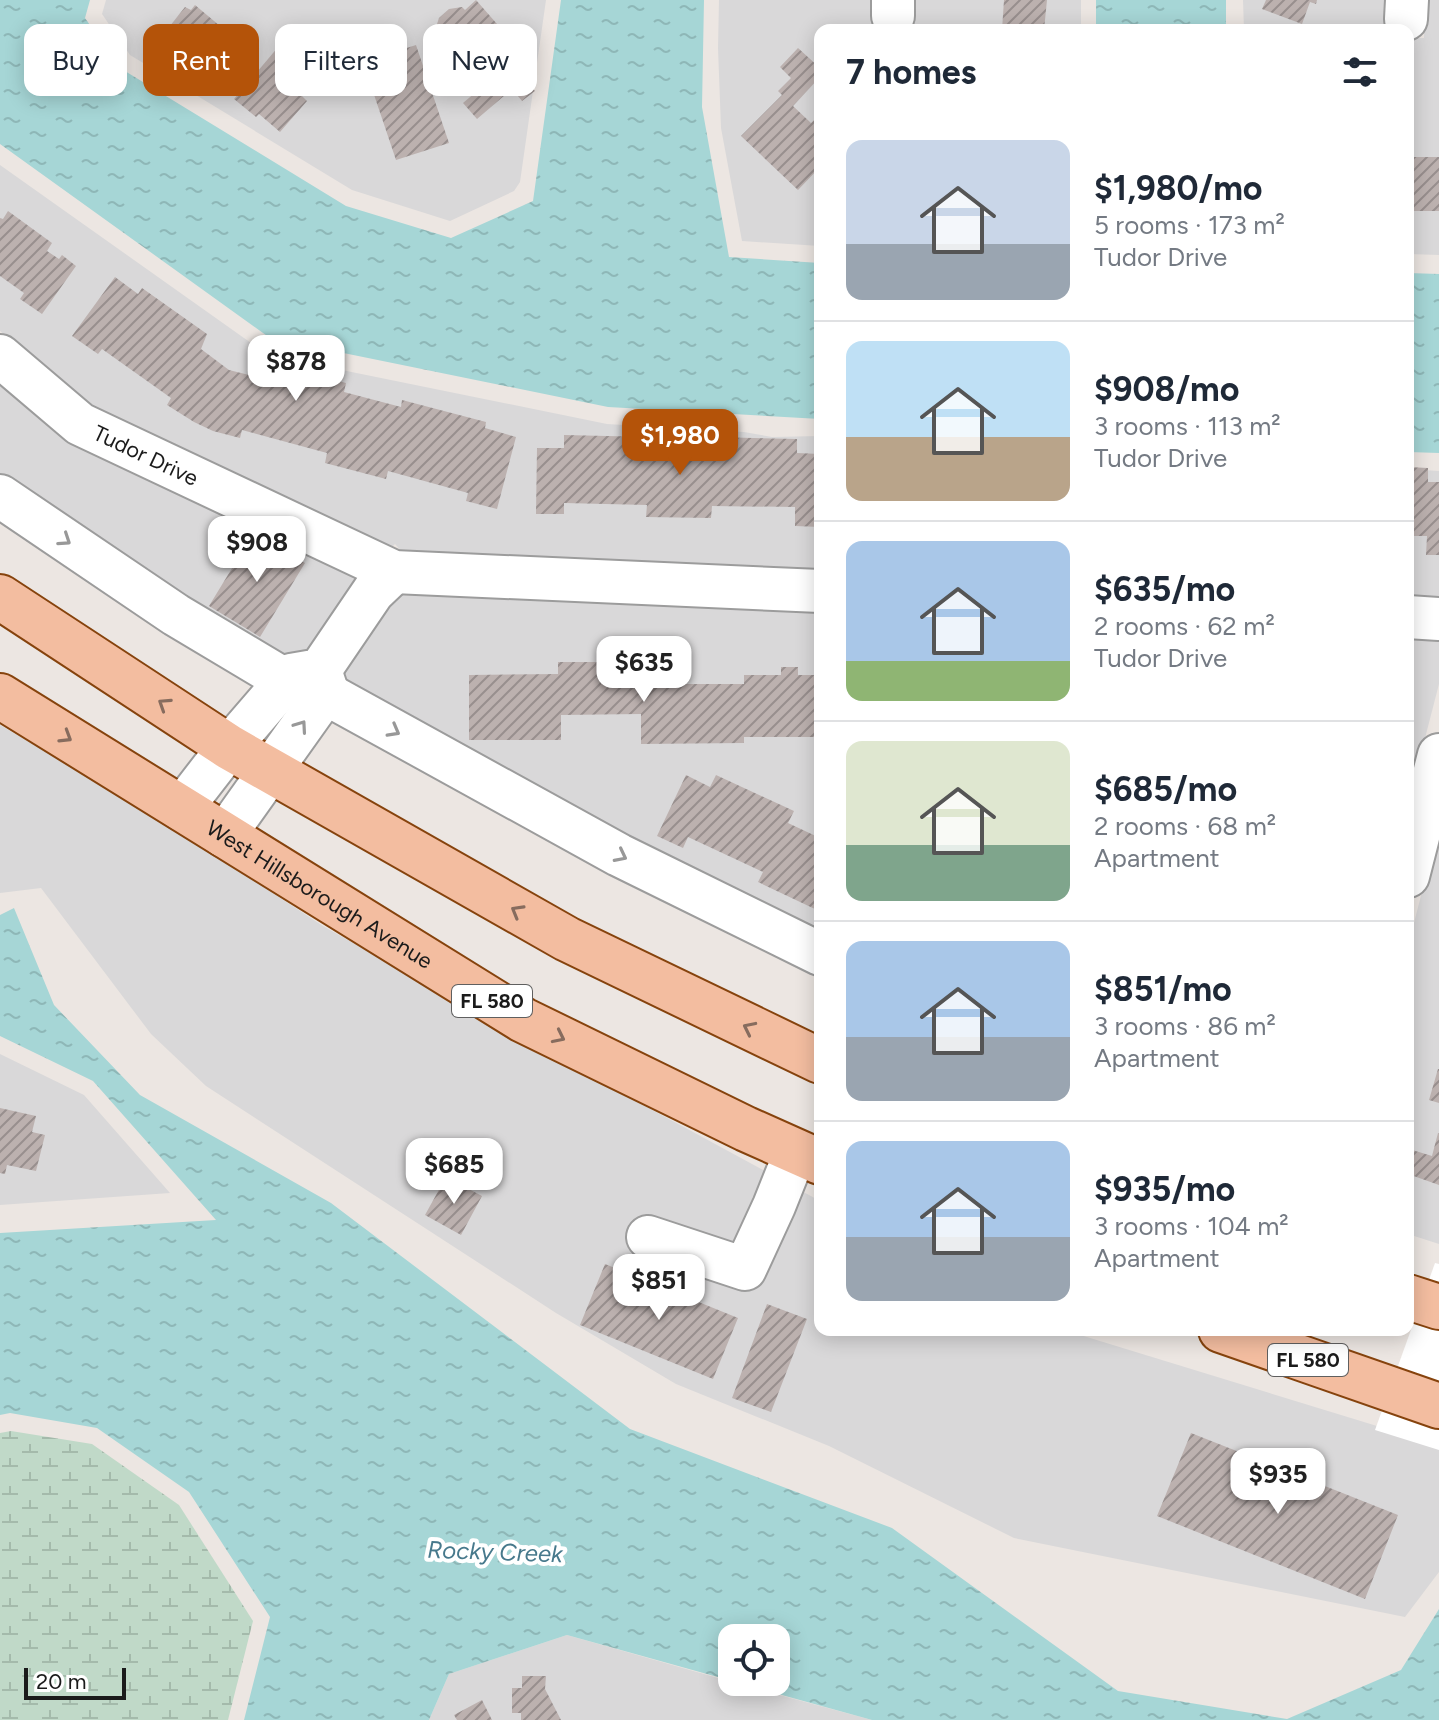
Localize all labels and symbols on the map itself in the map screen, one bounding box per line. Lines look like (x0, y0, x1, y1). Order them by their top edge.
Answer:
pin: $878 (249, 335, 343, 403)
pin: $1,980 (615, 409, 745, 477)
street label: Tudor Drive (89, 419, 203, 492)
pin: $908 (210, 516, 304, 584)
one-way arrow (56, 530, 70, 545)
pin: $635 (597, 636, 691, 704)
one-way arrow (158, 699, 172, 714)
one-way arrow (291, 721, 306, 735)
one-way arrow (385, 721, 400, 736)
one-way arrow (57, 728, 72, 743)
street label: West Hillsborough Avenue (201, 814, 437, 975)
one-way arrow (613, 846, 628, 862)
one-way arrow (511, 905, 526, 921)
road number: FL 580 (452, 985, 532, 1017)
one-way arrow (743, 1022, 758, 1038)
one-way arrow (551, 1028, 566, 1043)
pin: $685 (407, 1138, 501, 1206)
pin: $851 (612, 1254, 706, 1322)
road number: FL 580 (1268, 1344, 1348, 1376)
pin: $935 (1231, 1448, 1325, 1516)
water label: Rocky Creek (427, 1535, 565, 1568)
scale bar (24, 1664, 126, 1700)

